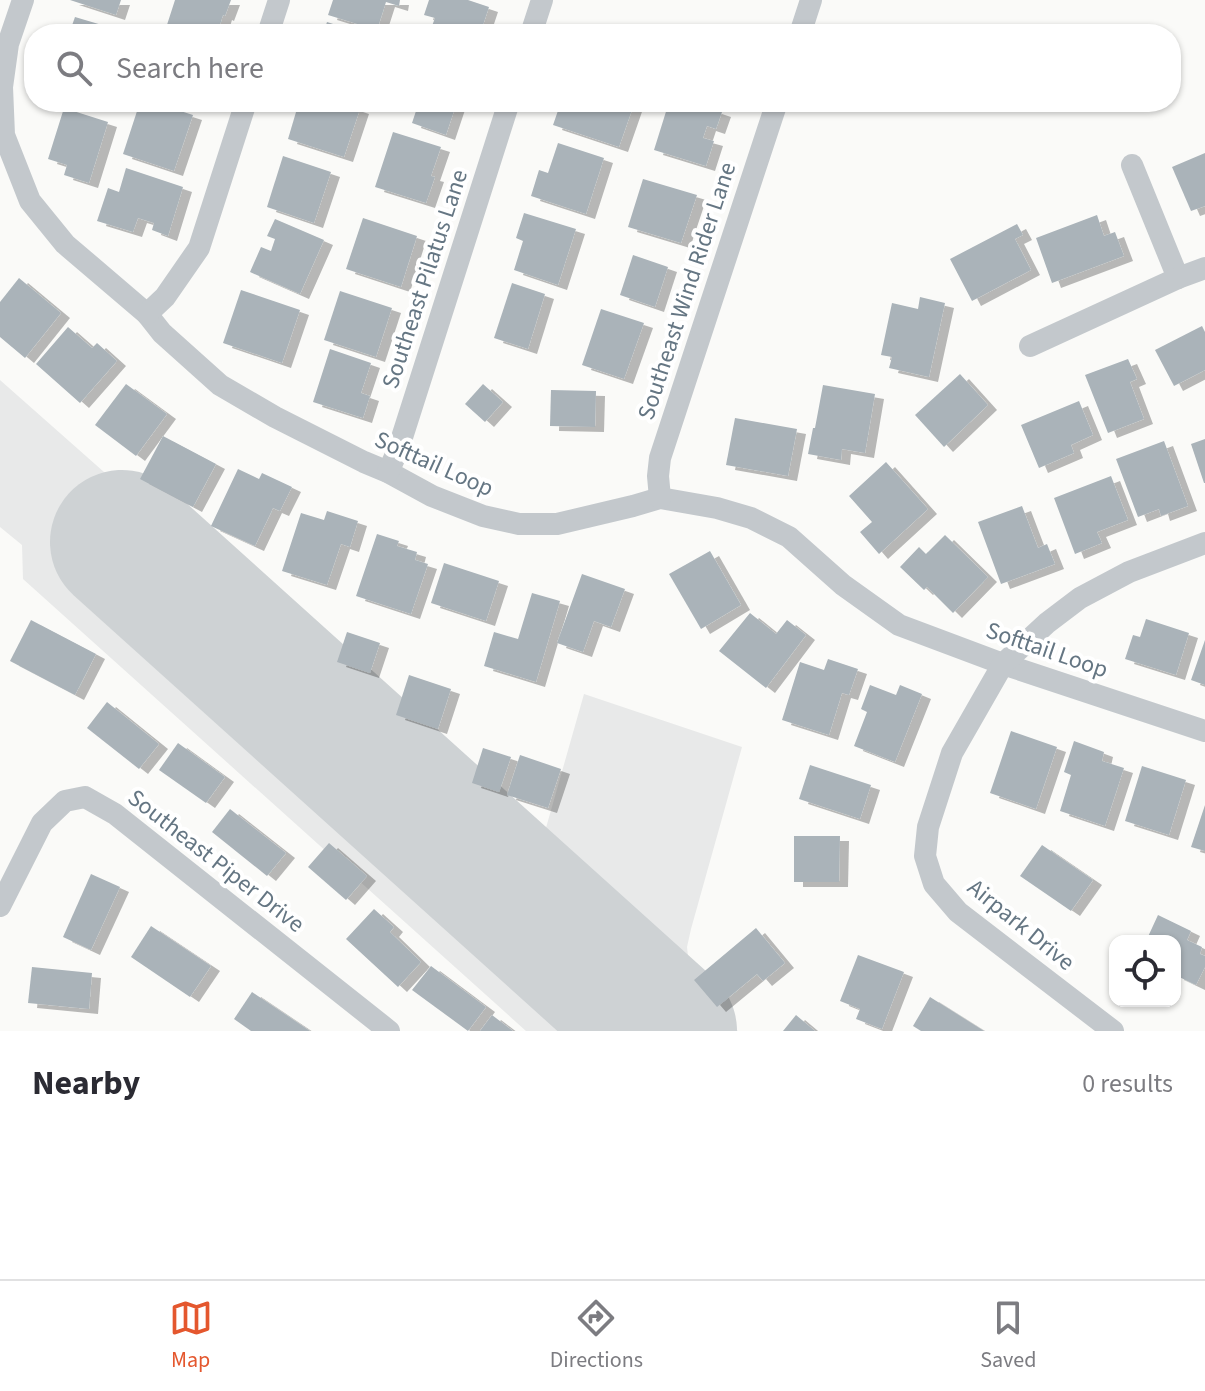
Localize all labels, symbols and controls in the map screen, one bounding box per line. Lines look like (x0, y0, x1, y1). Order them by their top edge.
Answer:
search box (24, 24, 1181, 112)
icon: search (52, 46, 96, 90)
text: Search here (116, 47, 264, 90)
street label: Southeast Wind Rider Lane (629, 158, 745, 424)
street label: Southeast Pilatus Lane (373, 165, 477, 393)
street label: Softtail Loop (369, 422, 499, 506)
street label: Softtail Loop (981, 613, 1113, 687)
street label: Southeast Piper Drive (120, 781, 312, 941)
street label: Airpark Drive (960, 871, 1082, 979)
map controls (1109, 935, 1181, 1007)
button: locate (1109, 935, 1181, 1007)
text: Nearby (32, 1059, 140, 1108)
text: 0 results (1082, 1065, 1173, 1102)
tab: Map (169, 1296, 213, 1376)
tab: Directions (550, 1296, 643, 1376)
tab: Saved (980, 1296, 1036, 1376)

